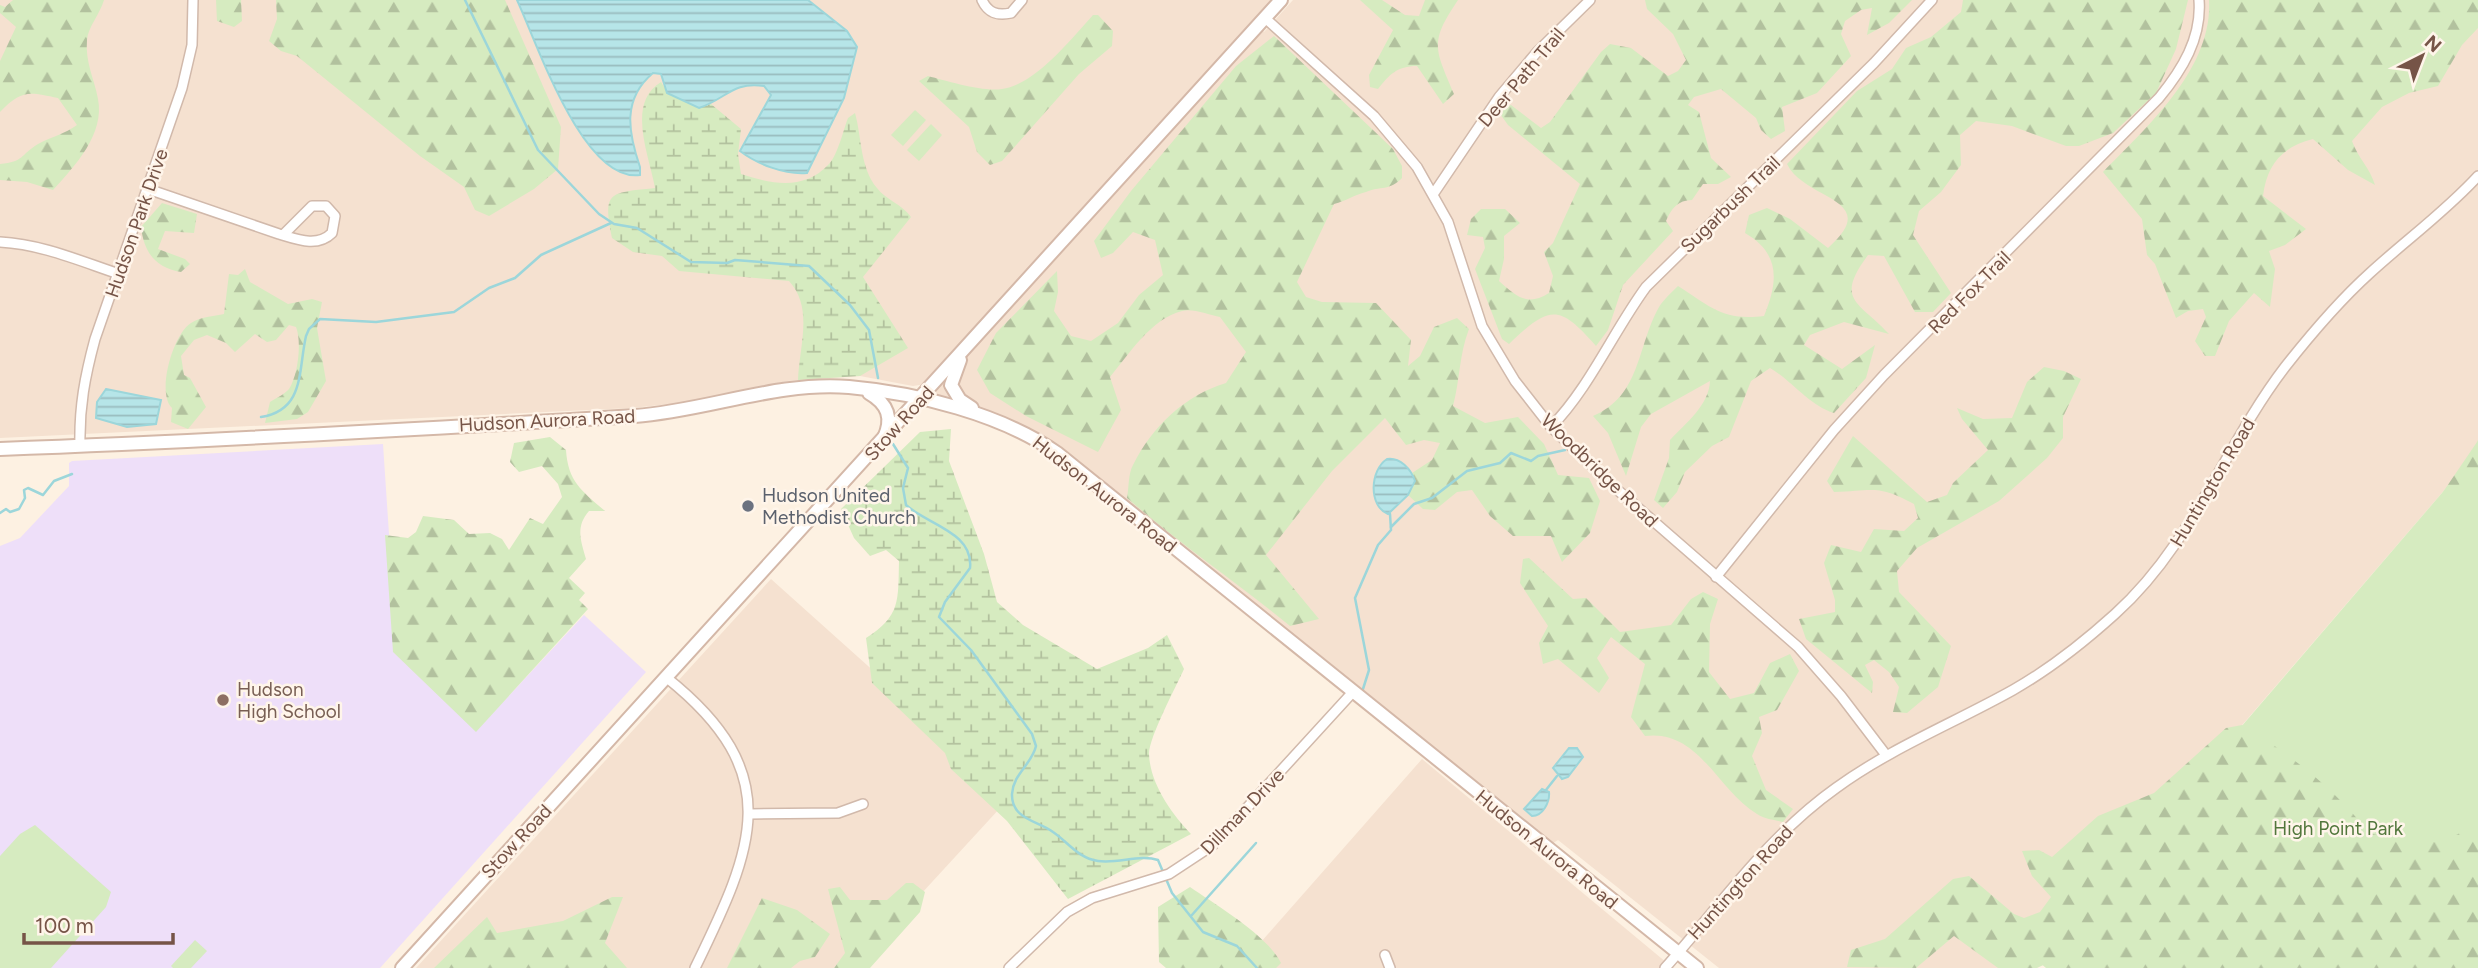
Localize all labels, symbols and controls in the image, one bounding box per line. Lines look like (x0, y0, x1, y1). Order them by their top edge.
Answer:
north arrow (2387, 21, 2457, 91)
street label: Deer Path Trail (1473, 23, 1569, 132)
text: N (2420, 30, 2446, 57)
street label: Hudson Park Drive (100, 146, 173, 301)
street label: Sugarbush Trail (1676, 151, 1785, 258)
street label: Red Fox Trail (1923, 246, 2015, 338)
street label: Stow Road (860, 381, 939, 466)
street label: Hudson Aurora Road (458, 404, 636, 437)
street label: Woodbridge Road (1536, 409, 1663, 532)
street label: Huntington Road (2165, 414, 2260, 551)
street label: Hudson Aurora Road (1028, 431, 1181, 558)
place label: Hudson United Methodist Church (762, 484, 916, 529)
marker: Hudson United Methodist Church (740, 498, 756, 514)
place label: Hudson High School (237, 678, 341, 723)
marker: Hudson High School (215, 692, 231, 708)
street label: Dillman Drive (1196, 763, 1289, 859)
street label: Hudson Aurora Road (1471, 785, 1623, 914)
street label: Stow Road (476, 800, 556, 883)
park label: High Point Park (2273, 817, 2404, 840)
street label: Huntington Road (1683, 820, 1798, 944)
scale bar (24, 902, 173, 946)
text: 100 m (35, 913, 94, 938)

